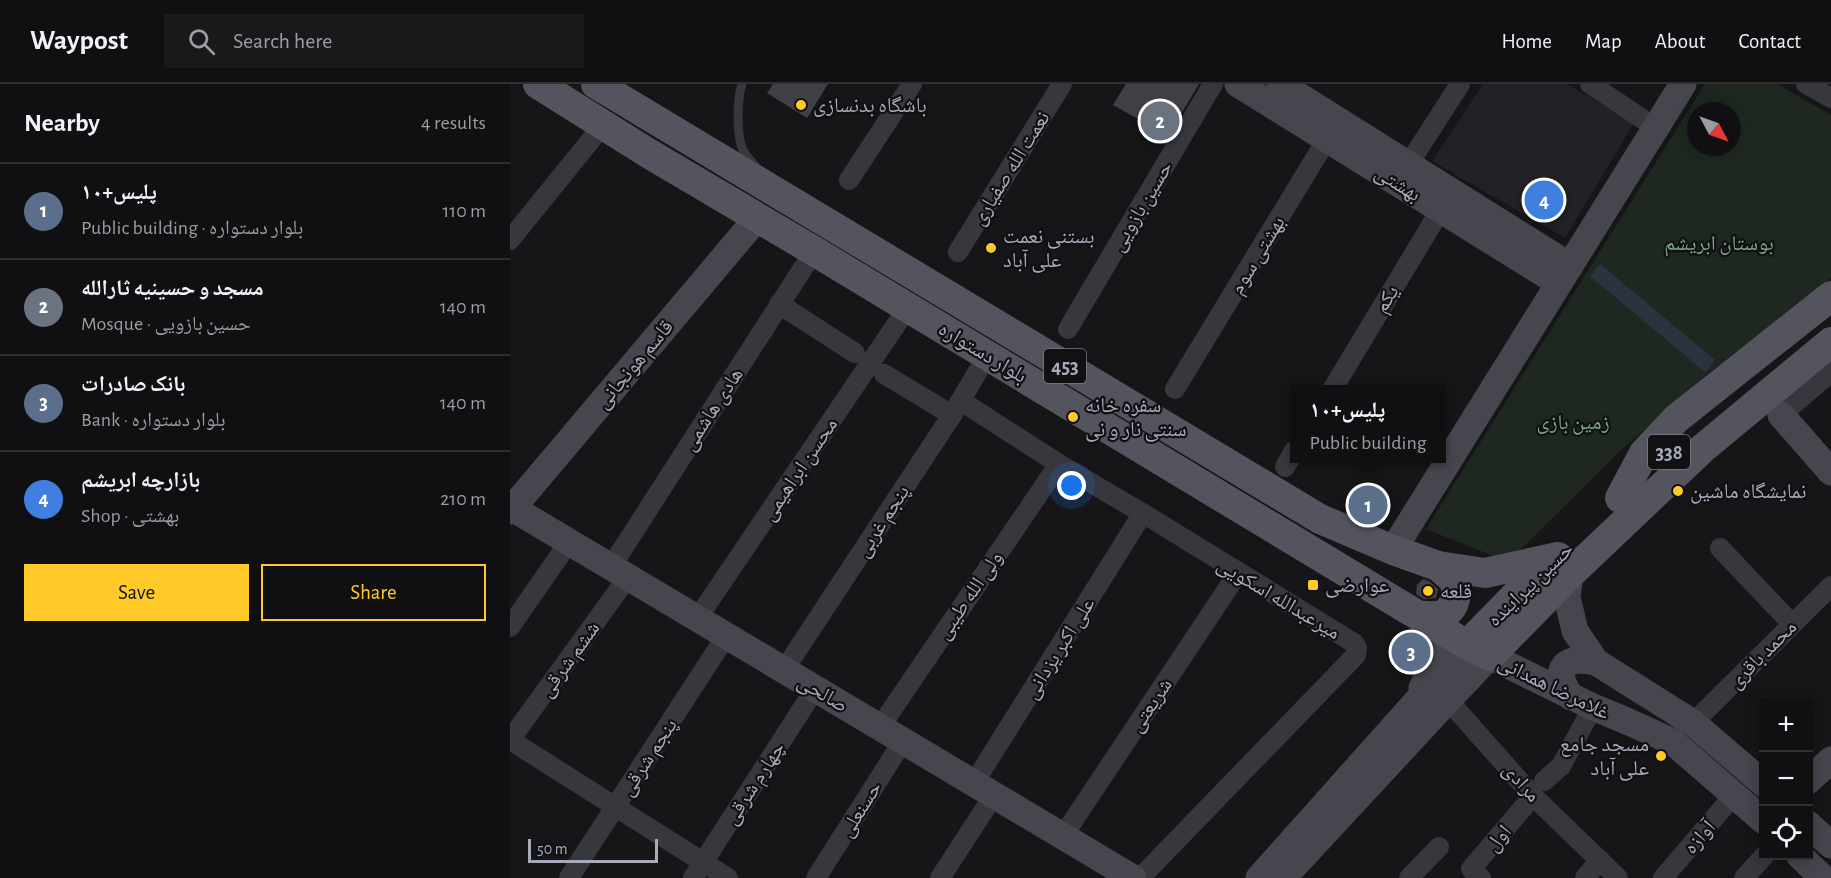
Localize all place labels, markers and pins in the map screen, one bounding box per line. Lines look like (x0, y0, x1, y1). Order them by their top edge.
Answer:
place label: باشگاه بدنسازی (813, 95, 927, 117)
marker: باشگاه بدنسازی (794, 98, 808, 112)
pin: 2 (1140, 99, 1180, 144)
pin: 4 (1524, 178, 1564, 222)
place label: بستنی نعمت علی آباد (1003, 226, 1095, 273)
marker: بستنی نعمت علی آباد (984, 241, 998, 255)
place label: سفره خانه سنتی نار و نی (1085, 395, 1187, 442)
marker: سفره خانه سنتی نار و نی (1066, 410, 1080, 424)
place label: نمایشگاه ماشین (1690, 481, 1806, 504)
pin: 1 (1348, 482, 1388, 528)
marker: نمایشگاه ماشین (1671, 484, 1685, 498)
place label: عوارضی (1325, 575, 1390, 598)
marker: عوارضی (1306, 578, 1320, 592)
place label: قلعه (1440, 581, 1472, 602)
marker: قلعه (1421, 584, 1435, 598)
pin: 3 (1392, 630, 1430, 674)
place label: مسجد جامع علی آباد (1560, 734, 1649, 781)
marker: مسجد جامع علی آباد (1654, 749, 1668, 763)

